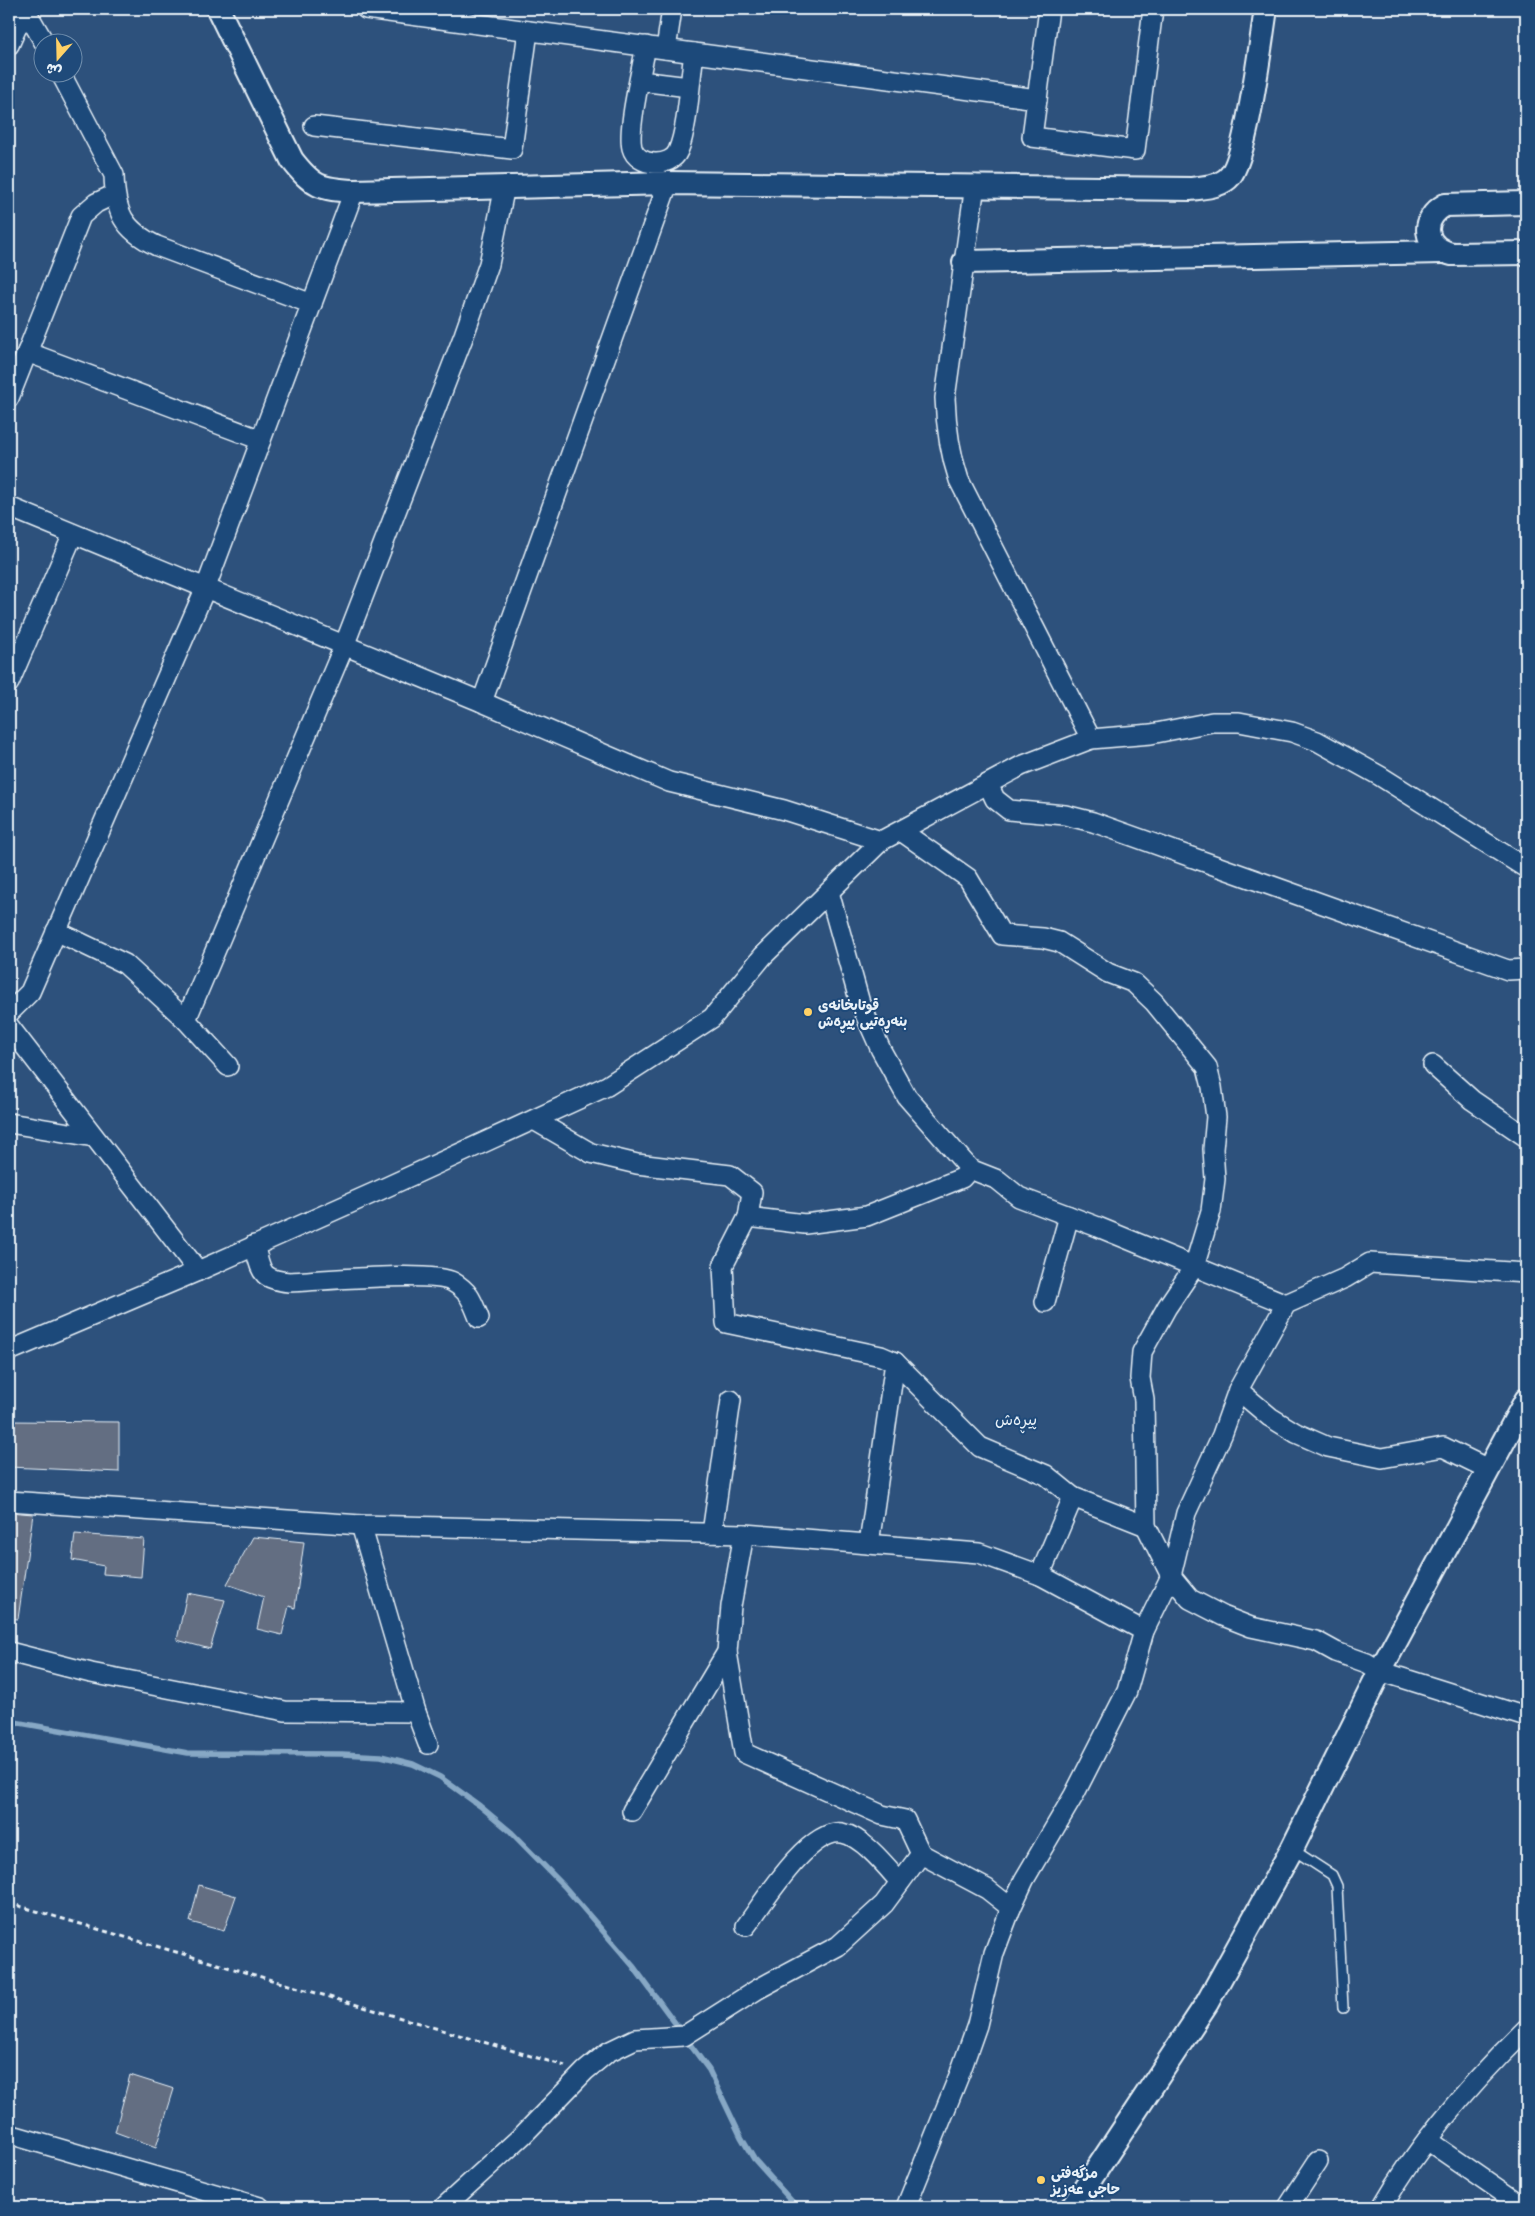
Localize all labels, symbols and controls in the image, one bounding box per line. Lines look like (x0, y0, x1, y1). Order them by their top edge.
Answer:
north arrow (32, 32, 82, 82)
text: ش (43, 58, 64, 83)
place label: قوتابخانەی بنەڕەتیی پیڕەش (818, 994, 907, 1033)
marker: قوتابخانەی بنەڕەتیی پیڕەش (802, 1006, 814, 1018)
district label: پیڕەش (995, 1406, 1037, 1434)
place label: مزگەفتی حاجی عەزیز (1049, 2162, 1120, 2199)
marker: مزگەفتی حاجی عەزیز (1035, 2174, 1047, 2186)

